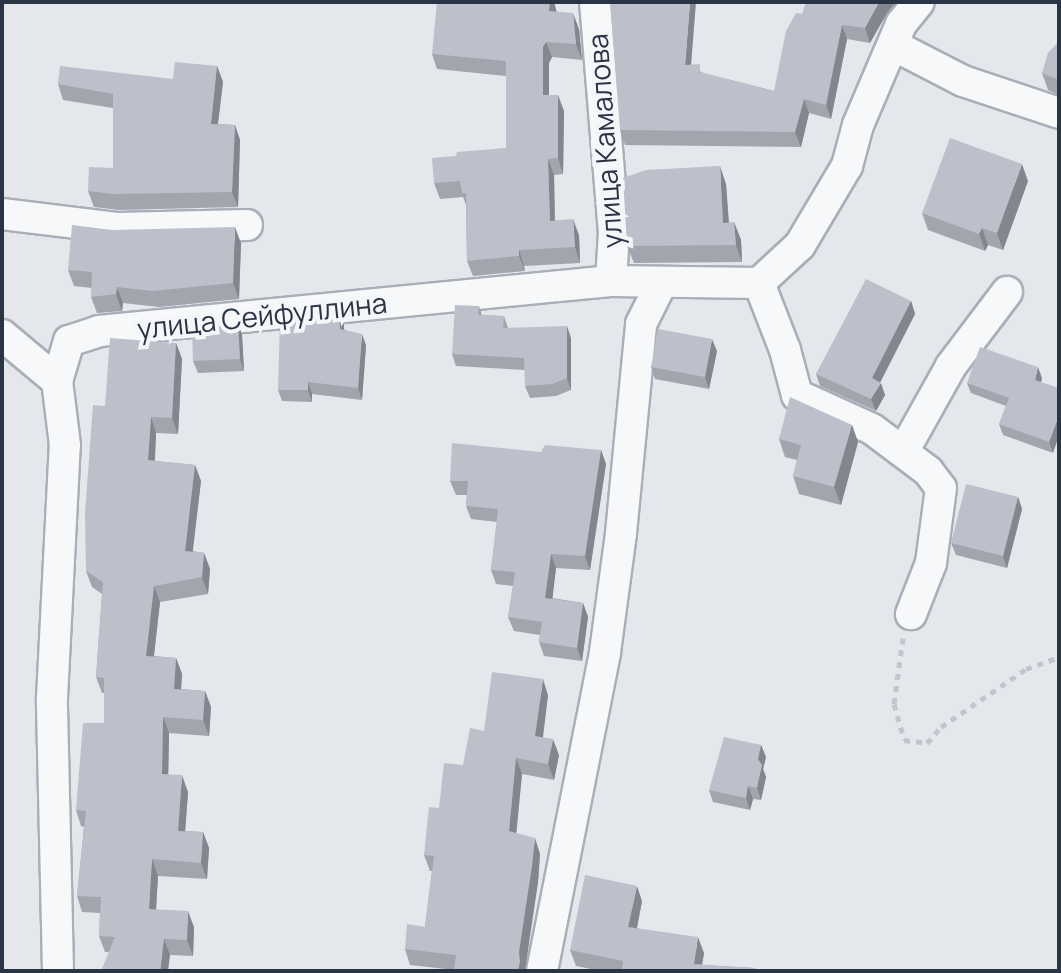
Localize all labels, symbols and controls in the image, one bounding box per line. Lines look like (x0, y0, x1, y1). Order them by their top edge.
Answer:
street label: улица Камалова (580, 33, 628, 249)
street label: улица Сейфуллина (135, 285, 389, 345)

